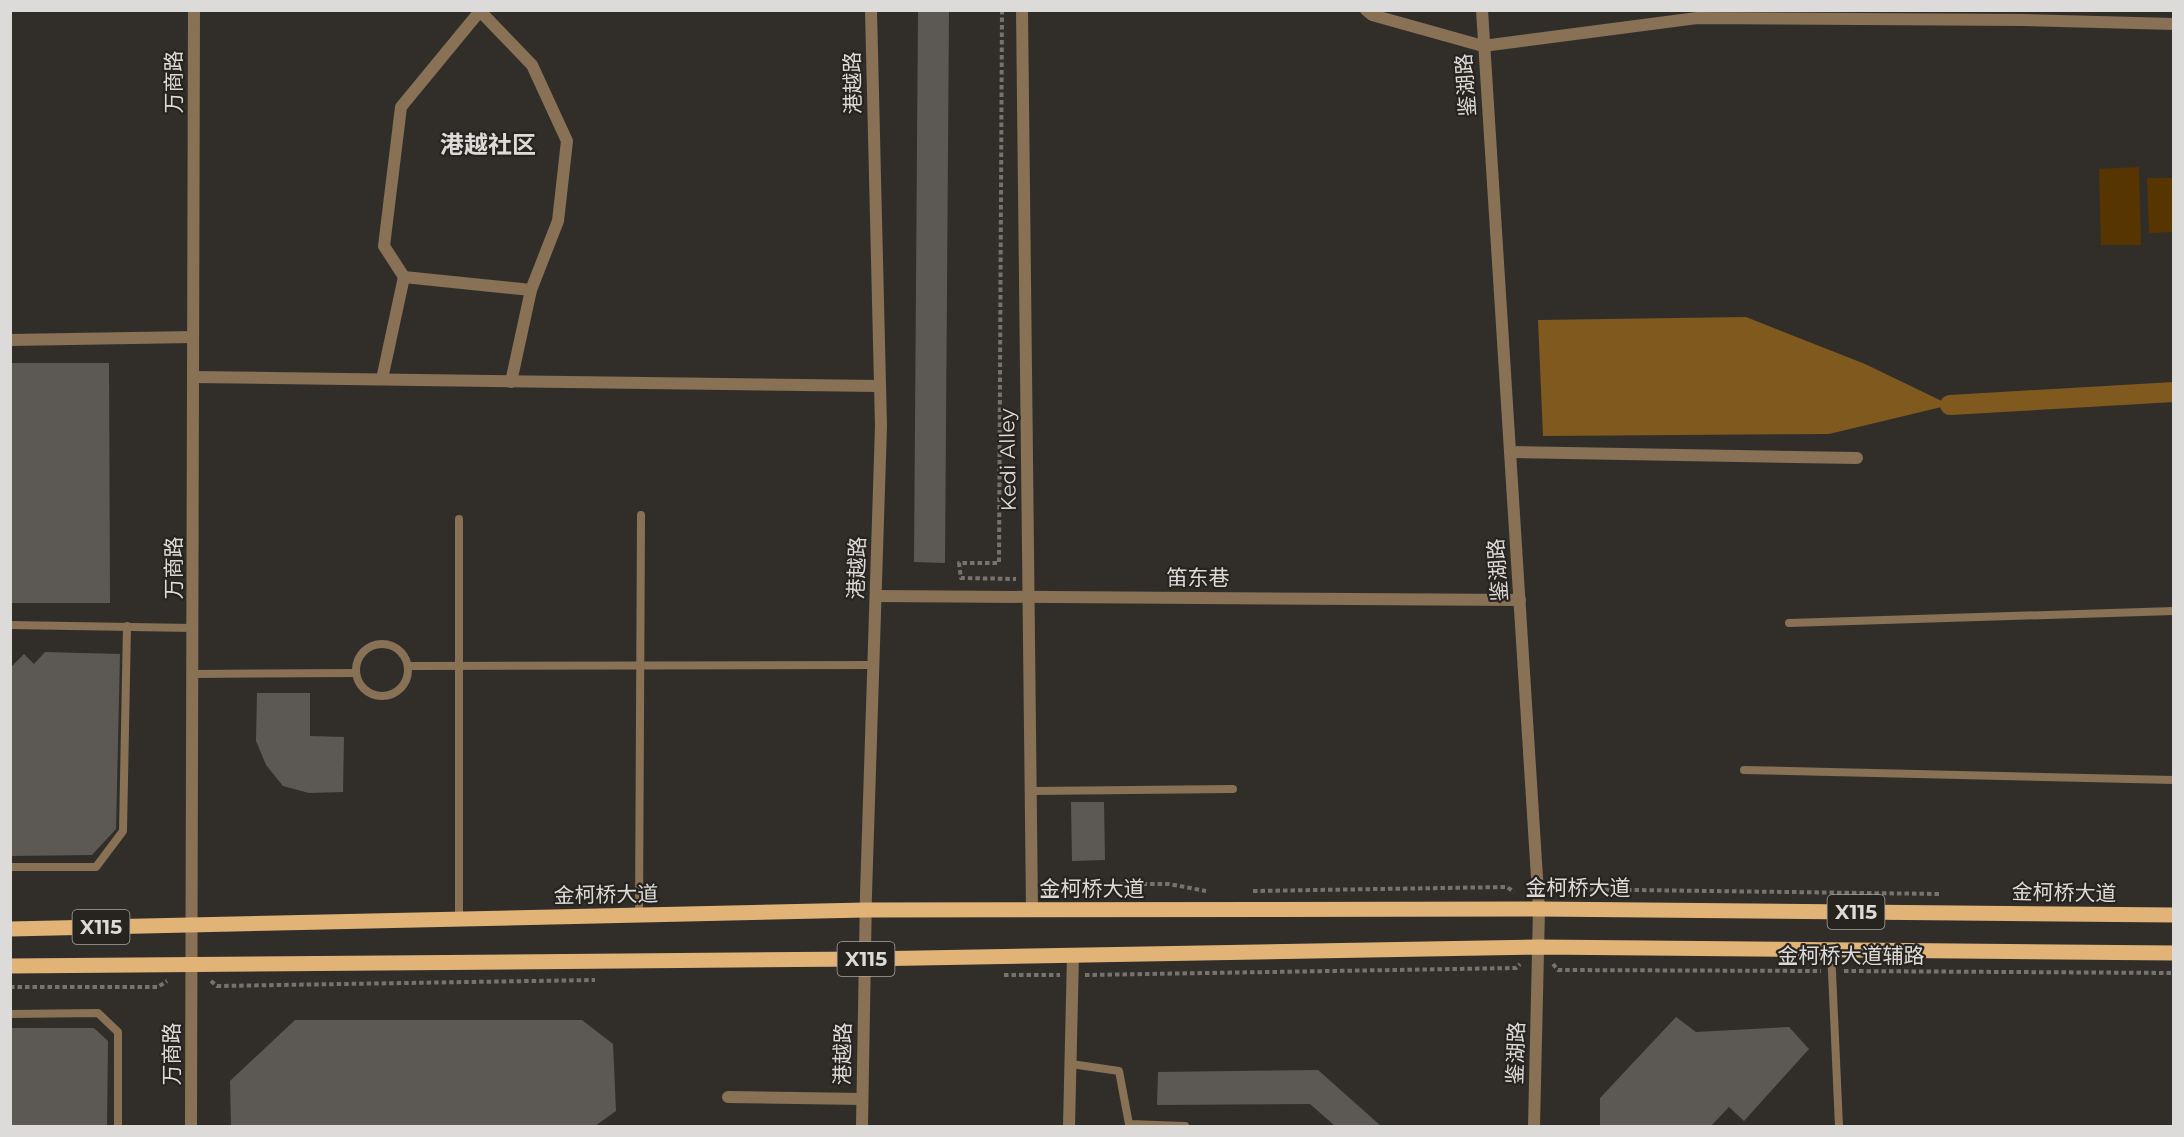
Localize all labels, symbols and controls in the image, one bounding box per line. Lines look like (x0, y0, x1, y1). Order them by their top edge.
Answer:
street label: 万商路 (161, 51, 186, 114)
street label: 港越路 (839, 51, 866, 115)
street label: 鉴湖路 (1451, 53, 1480, 117)
district label: 港越社区 (440, 130, 536, 159)
street label: Kedi Alley (994, 408, 1021, 512)
street label: 港越路 (843, 536, 870, 600)
street label: 万商路 (161, 537, 186, 600)
street label: 鉴湖路 (1483, 538, 1512, 602)
street label: 笛东巷 (1167, 565, 1230, 590)
street label: 金柯桥大道 (1526, 875, 1631, 900)
street label: 金柯桥大道 (1040, 876, 1145, 901)
street label: 金柯桥大道 (2011, 879, 2117, 906)
street label: 金柯桥大道 (553, 881, 659, 908)
road number: X115 (1828, 895, 1884, 929)
road number: X115 (72, 910, 130, 944)
road number: X115 (838, 942, 894, 976)
street label: 金柯桥大道辅路 (1778, 943, 1925, 968)
street label: 鉴湖路 (1502, 1021, 1529, 1085)
street label: 港越路 (829, 1022, 856, 1086)
street label: 万商路 (159, 1023, 184, 1086)

